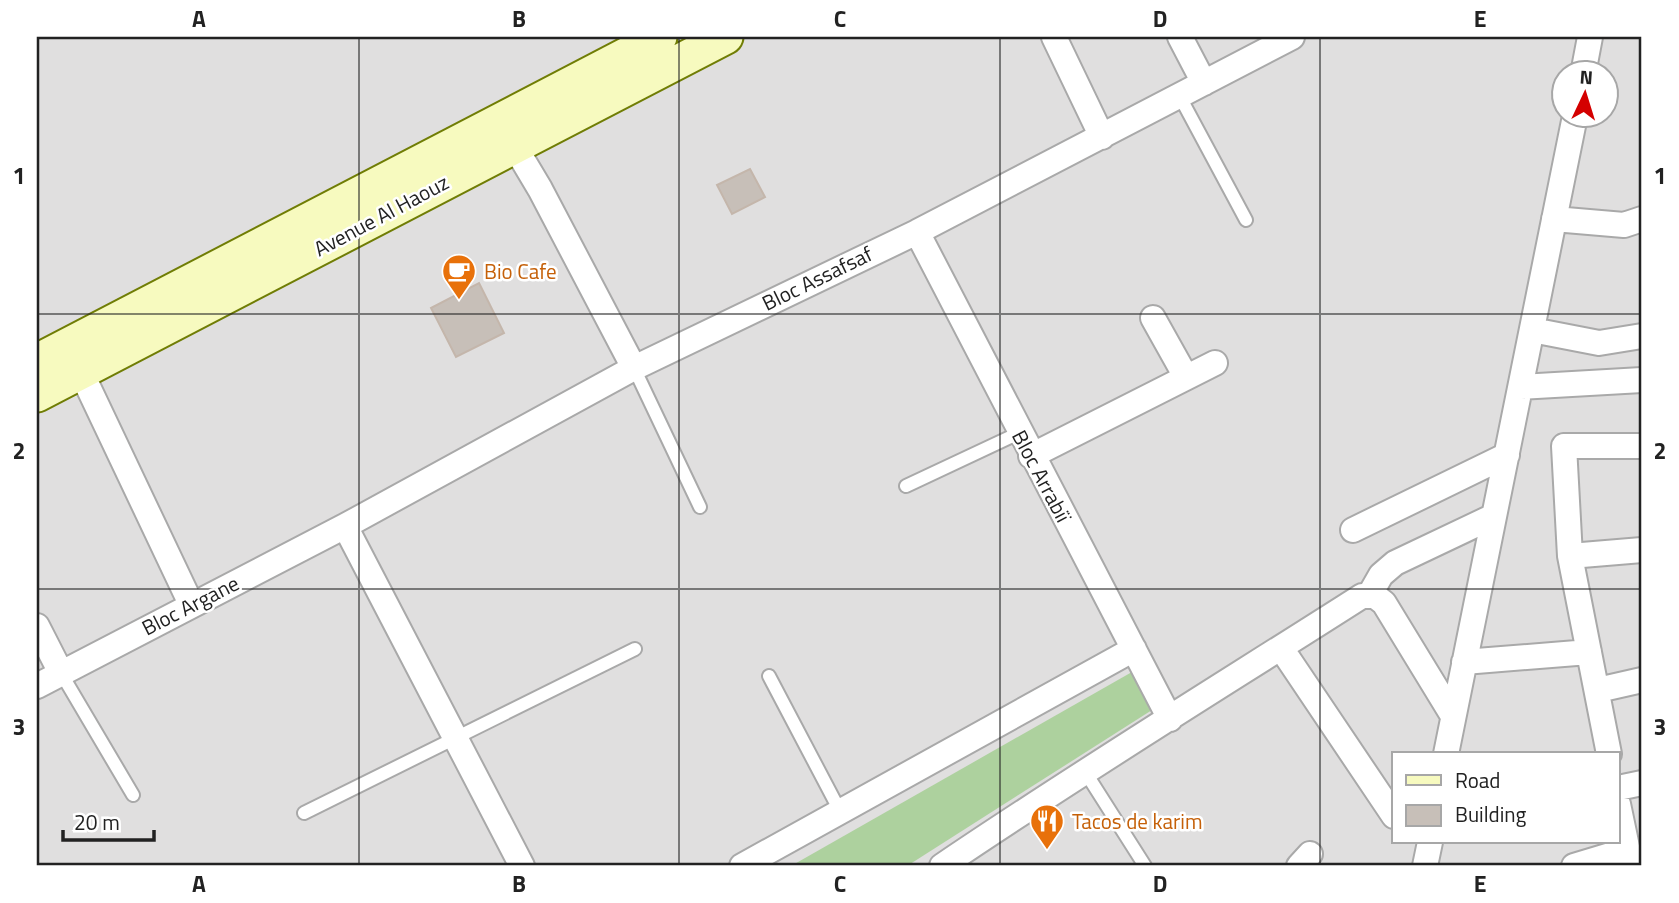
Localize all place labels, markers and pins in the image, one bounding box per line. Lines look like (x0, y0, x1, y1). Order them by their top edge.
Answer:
cafe icon: Bio Cafe (440, 252, 478, 301)
place label: Bio Cafe (484, 255, 557, 287)
restaurant icon: Tacos de karim (1028, 802, 1066, 851)
place label: Tacos de karim (1072, 805, 1202, 837)

